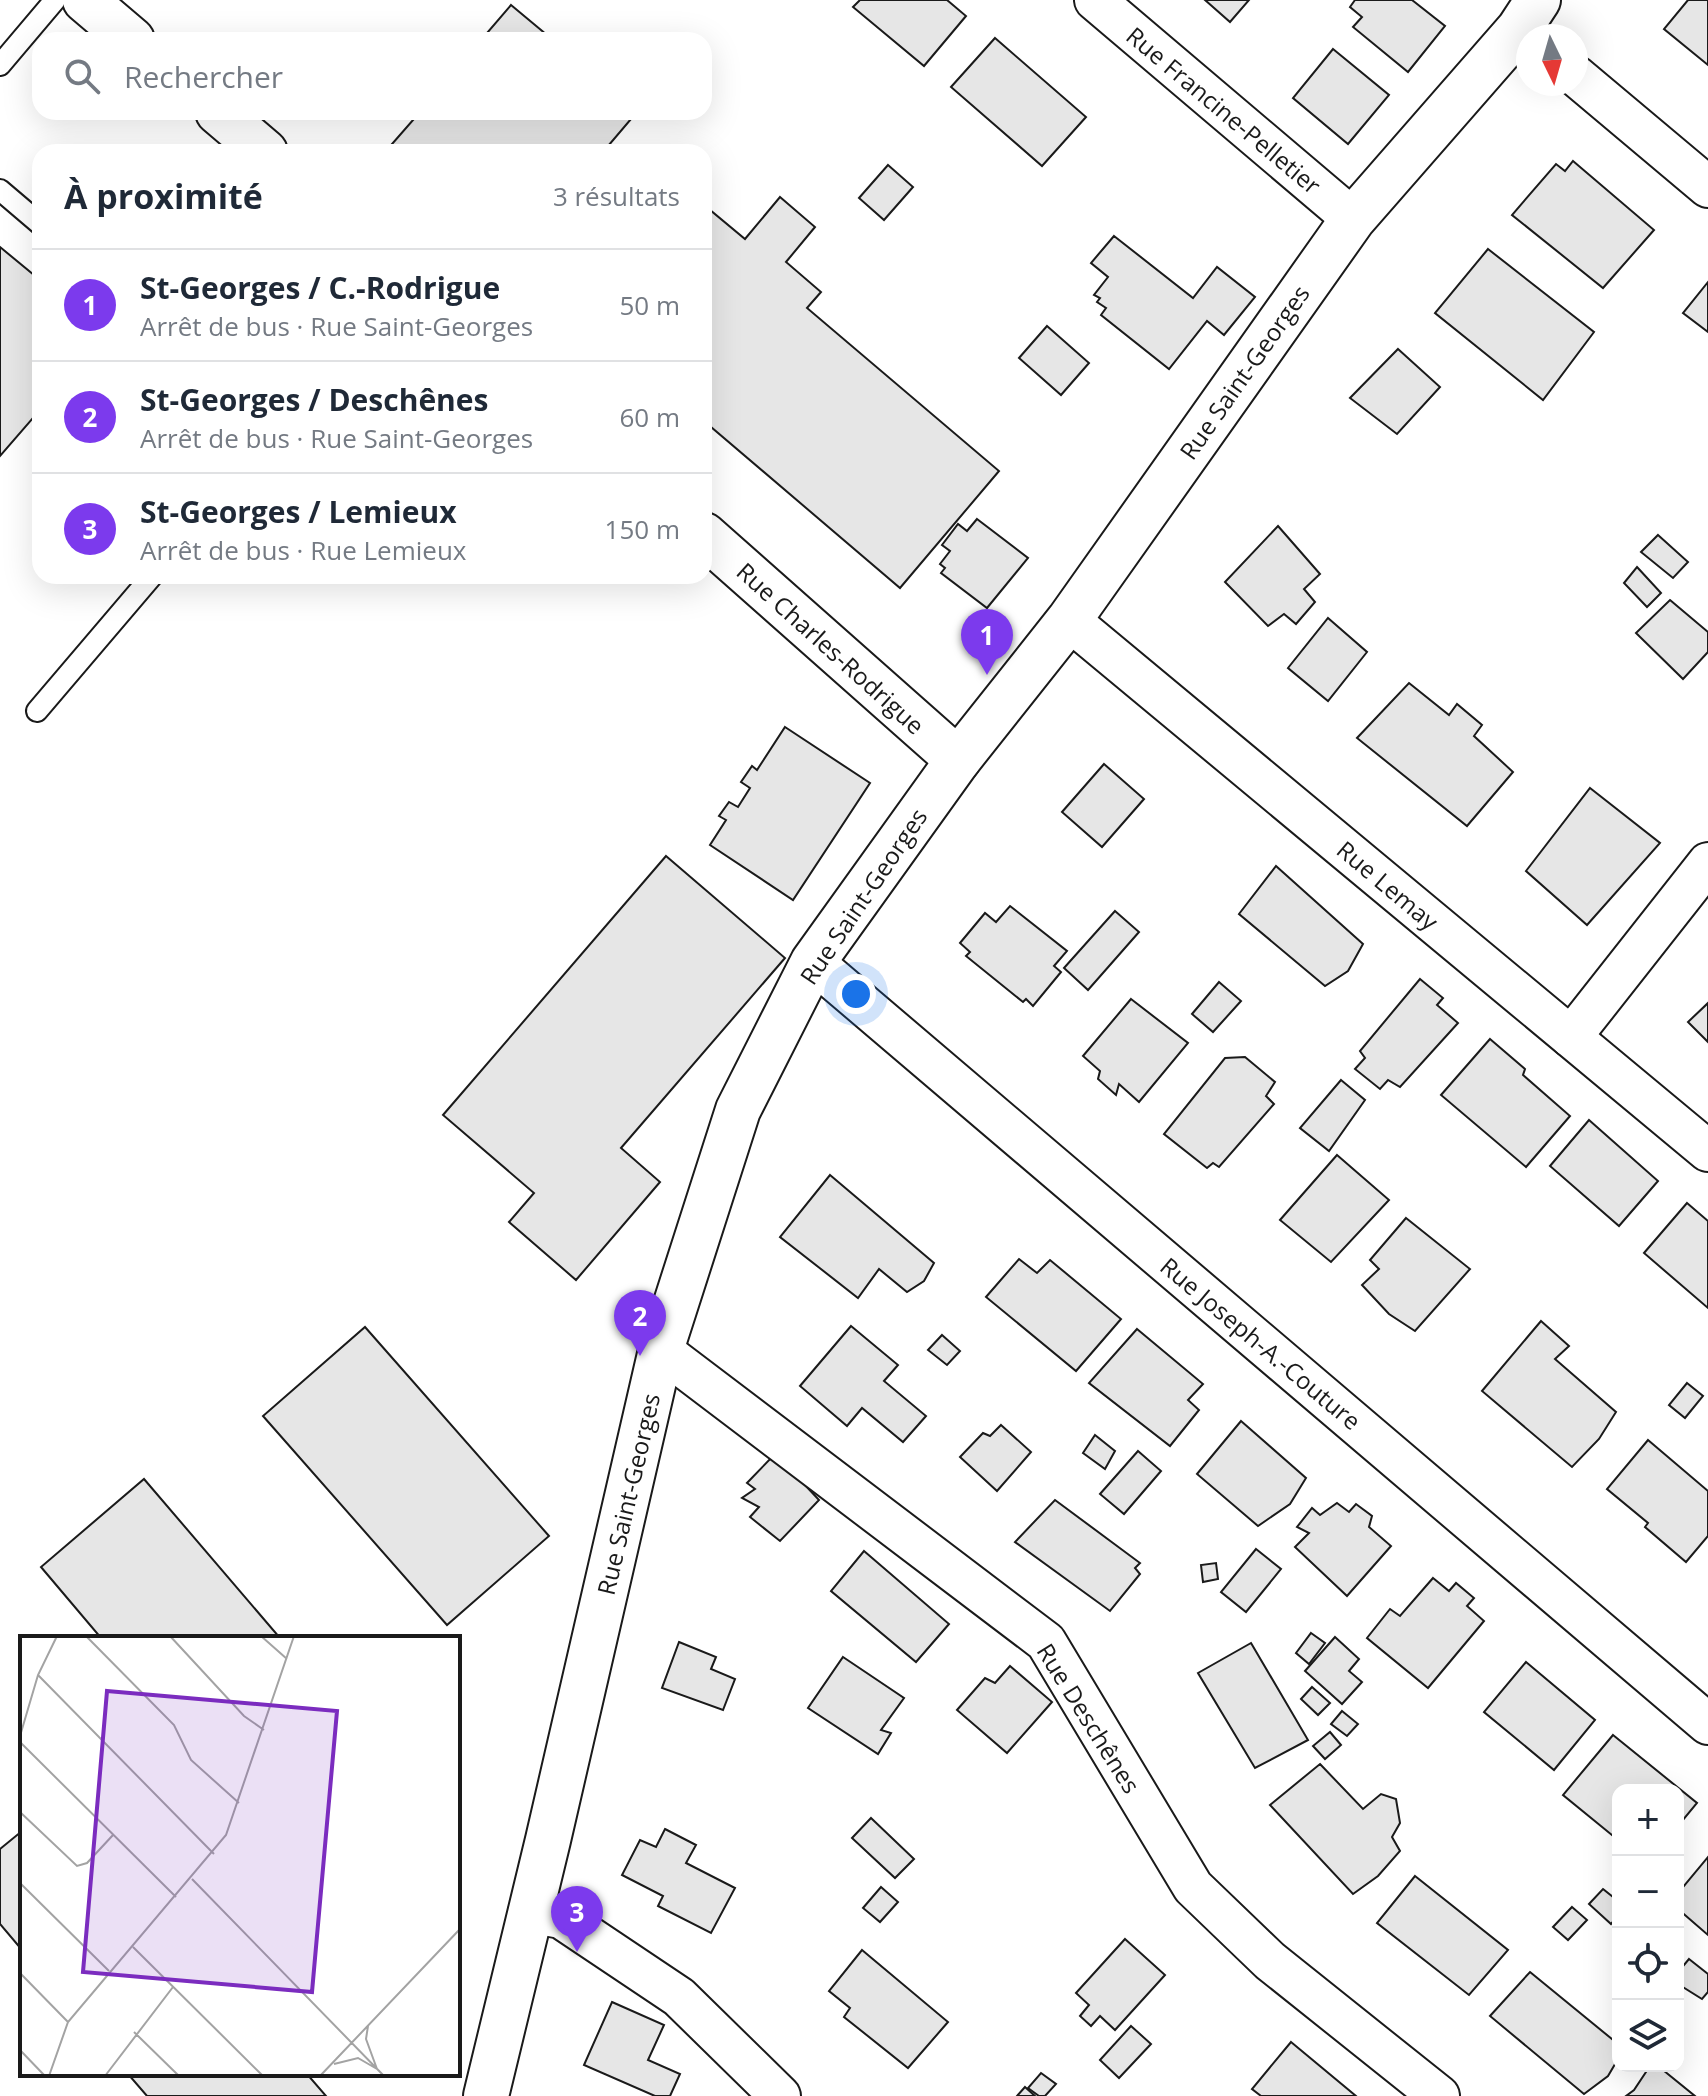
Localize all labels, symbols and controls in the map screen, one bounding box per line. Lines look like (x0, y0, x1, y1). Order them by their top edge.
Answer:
street label: Rue Francine-Pelletier (1120, 19, 1328, 201)
north arrow (1516, 24, 1588, 96)
search box (32, 32, 712, 120)
icon: search (60, 54, 104, 98)
text: Rechercher (124, 56, 283, 97)
text: À proximité (64, 173, 263, 219)
text: 3 résultats (553, 178, 680, 214)
text: St-Georges / C.-Rodrigue (140, 267, 500, 308)
street label: Rue Saint-Georges (1171, 278, 1317, 466)
text: 1 (83, 287, 97, 323)
text: 50 m (619, 287, 680, 323)
text: Arrêt de bus · Rue Saint-Georges (140, 308, 533, 344)
text: St-Georges / Deschênes (140, 379, 488, 420)
text: 2 (83, 399, 97, 435)
text: 60 m (619, 399, 680, 435)
text: Arrêt de bus · Rue Saint-Georges (140, 420, 533, 456)
text: St-Georges / Lemieux (140, 491, 456, 532)
text: 3 (83, 511, 97, 547)
text: 150 m (605, 511, 680, 547)
text: Arrêt de bus · Rue Lemieux (140, 532, 466, 568)
street label: Rue Charles-Rodrigue (730, 555, 932, 741)
pin: 1 (961, 609, 1013, 675)
street label: Rue Saint-Georges (792, 801, 934, 991)
street label: Rue Lemay (1330, 833, 1446, 938)
your location (836, 974, 876, 1014)
street label: Rue Joseph-A.-Couture (1154, 1249, 1368, 1437)
pin: 2 (614, 1290, 666, 1356)
street label: Rue Saint-Georges (589, 1390, 667, 1598)
inset map (20, 1636, 460, 2076)
street label: Rue Deschênes (1030, 1637, 1148, 1799)
map controls (1612, 1784, 1684, 2072)
button: + (1612, 1784, 1684, 1856)
button: − (1612, 1856, 1684, 1928)
pin: 3 (551, 1886, 603, 1952)
button: locate (1612, 1928, 1684, 2000)
button: layers (1612, 2000, 1684, 2072)

